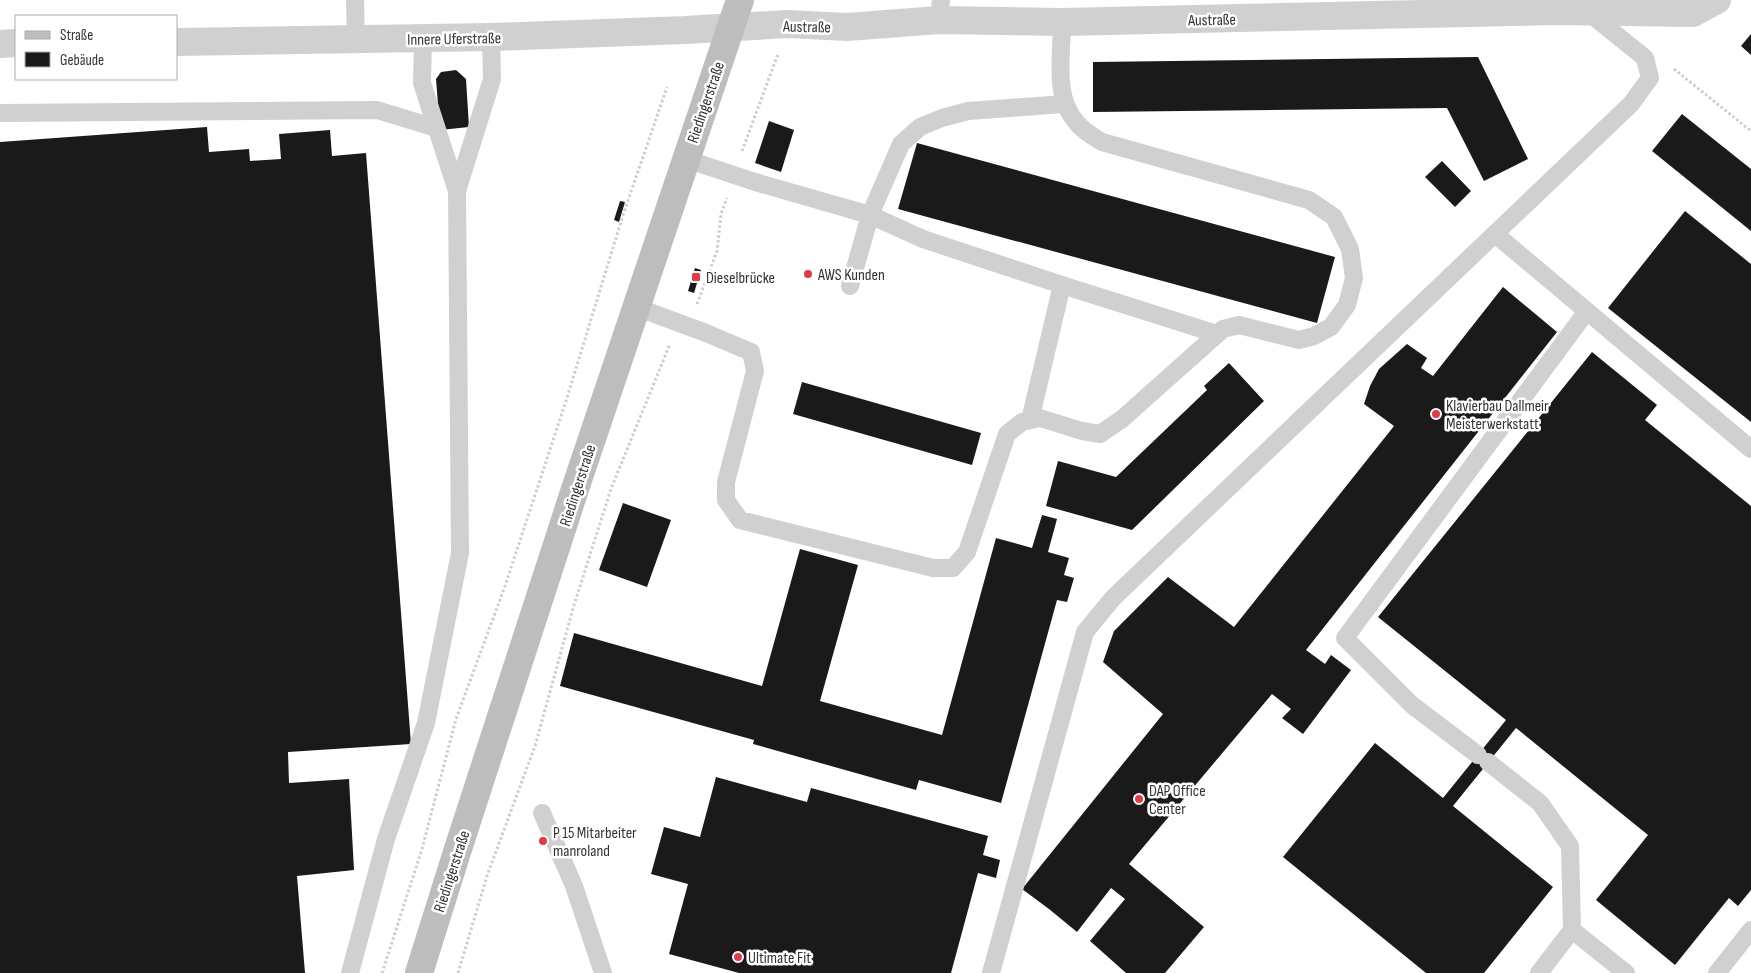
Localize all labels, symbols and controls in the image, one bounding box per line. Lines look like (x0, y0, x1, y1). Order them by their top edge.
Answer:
street label: Austraße (1187, 11, 1236, 30)
legend (15, 15, 178, 80)
street label: Austraße (782, 18, 831, 37)
text: Straße (60, 26, 93, 45)
street label: Innere Uferstraße (407, 29, 501, 50)
text: Gebäude (60, 51, 104, 70)
street label: Riedingerstraße (684, 59, 729, 146)
place label: AWS Kunden (817, 266, 885, 285)
marker: AWS Kunden (802, 268, 814, 280)
place label: Dieselbrücke (706, 269, 775, 288)
marker: Dieselbrücke (690, 271, 702, 283)
place label: Klavierbau Dallmeir Meisterwerkstatt (1446, 397, 1549, 434)
marker: Klavierbau Dallmeir Meisterwerkstatt (1430, 408, 1442, 420)
street label: Riedingerstraße (556, 442, 601, 529)
place label: DAP Office Center (1149, 782, 1206, 819)
marker: DAP Office Center (1133, 793, 1145, 805)
place label: P 15 Mitarbeiter manroland (553, 824, 637, 861)
street label: Riedingerstraße (430, 828, 475, 915)
marker: P 15 Mitarbeiter manroland (537, 835, 549, 847)
place label: Ultimate Fit (748, 949, 811, 968)
marker: Ultimate Fit (732, 951, 744, 963)

